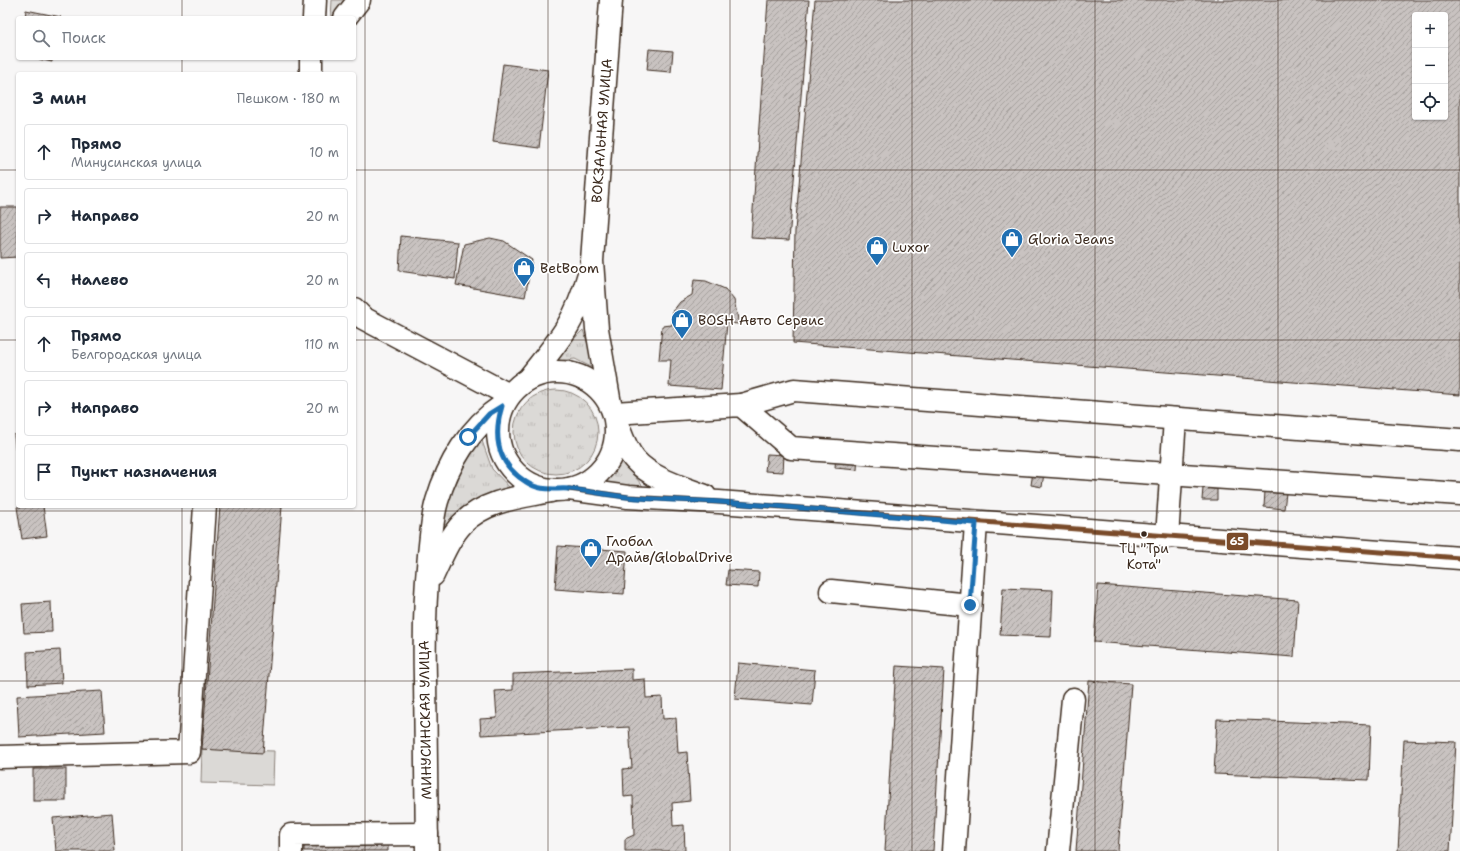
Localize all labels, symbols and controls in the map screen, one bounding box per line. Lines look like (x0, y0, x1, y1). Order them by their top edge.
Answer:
map controls (1412, 12, 1448, 120)
button: + (1412, 12, 1448, 48)
search box (16, 16, 356, 60)
icon: search (30, 27, 52, 49)
text: Поиск (62, 28, 106, 48)
button: − (1412, 48, 1448, 84)
street label: ВОКЗАЛЬНАЯ УЛИЦА (587, 58, 616, 204)
button: locate (1412, 84, 1448, 120)
text: 3 мин (32, 87, 87, 109)
text: Пешком · 180 m (237, 90, 340, 107)
text: Прямо (71, 134, 121, 154)
icon: ahead (33, 141, 55, 163)
text: 10 m (309, 144, 339, 161)
text: Минусинская улица (71, 154, 202, 171)
icon: right (33, 205, 55, 227)
text: Направо (71, 206, 139, 226)
text: 20 m (306, 208, 339, 225)
shop icon: Gloria Jeans (999, 226, 1025, 259)
place label: Gloria Jeans (1028, 230, 1114, 248)
shop icon: Luxor (864, 234, 890, 267)
place label: Luxor (892, 238, 930, 256)
shop icon: BetBoom (511, 255, 537, 288)
place label: BetBoom (540, 259, 599, 277)
icon: left (33, 269, 55, 291)
text: Налево (71, 270, 129, 290)
text: 20 m (306, 272, 339, 289)
shop icon: BOSH Авто Сервис (669, 307, 695, 340)
place label: BOSH Авто Сервис (698, 311, 824, 329)
text: Прямо (71, 326, 121, 346)
icon: ahead (33, 333, 55, 355)
text: 110 m (304, 336, 339, 353)
text: Белгородская улица (71, 346, 202, 363)
icon: right (33, 397, 55, 419)
text: Направо (71, 398, 139, 418)
text: 20 m (306, 400, 339, 417)
route start (459, 428, 477, 446)
icon: arrive (33, 461, 55, 483)
text: Пункт назначения (71, 462, 217, 482)
marker: ТЦ "Три Кота" (1139, 529, 1149, 539)
place label: Глобал Драйв/GlobalDrive (606, 532, 733, 566)
line badge: 65 (1226, 532, 1249, 551)
text: 65 (1230, 534, 1244, 549)
shop icon: Глобал Драйв/GlobalDrive (578, 536, 604, 569)
place label: ТЦ "Три Кота" (1119, 540, 1169, 573)
route end (961, 596, 979, 614)
street label: МИНУСИНСКАЯ УЛИЦА (415, 640, 435, 800)

